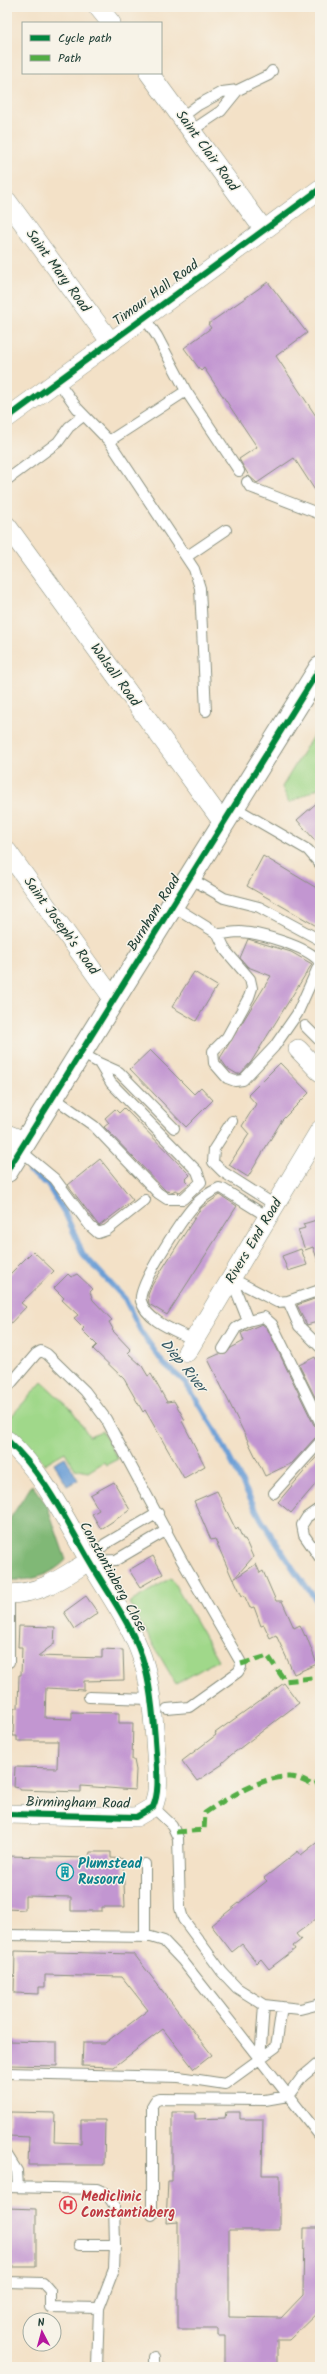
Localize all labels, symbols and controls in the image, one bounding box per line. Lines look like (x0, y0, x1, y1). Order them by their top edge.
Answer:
legend (22, 22, 162, 74)
text: Cycle path (58, 29, 112, 48)
text: Path (58, 49, 81, 68)
street label: Saint Clair Road (170, 106, 245, 197)
street label: Saint Mary Road (20, 225, 96, 318)
street label: Timour Hall Road (108, 254, 204, 332)
street label: Walsall Road (84, 639, 146, 712)
street label: Burnham Road (122, 870, 187, 956)
street label: Saint Joseph's Road (18, 872, 105, 981)
street label: Rivers End Road (220, 1193, 289, 1288)
water label: Diep River (154, 1334, 214, 1401)
street label: Constantiaberg Close (73, 1517, 153, 1637)
street label: Birmingham Road (26, 1791, 131, 1815)
place label: Plumstead Rusoord (78, 1853, 143, 1891)
building icon: Plumstead Rusoord (55, 1862, 75, 1882)
place label: Mediclinic Constantiaberg (81, 2186, 175, 2224)
hospital icon: Mediclinic Constantiaberg (58, 2195, 78, 2215)
north arrow (22, 2312, 62, 2352)
text: N (37, 2314, 46, 2332)

